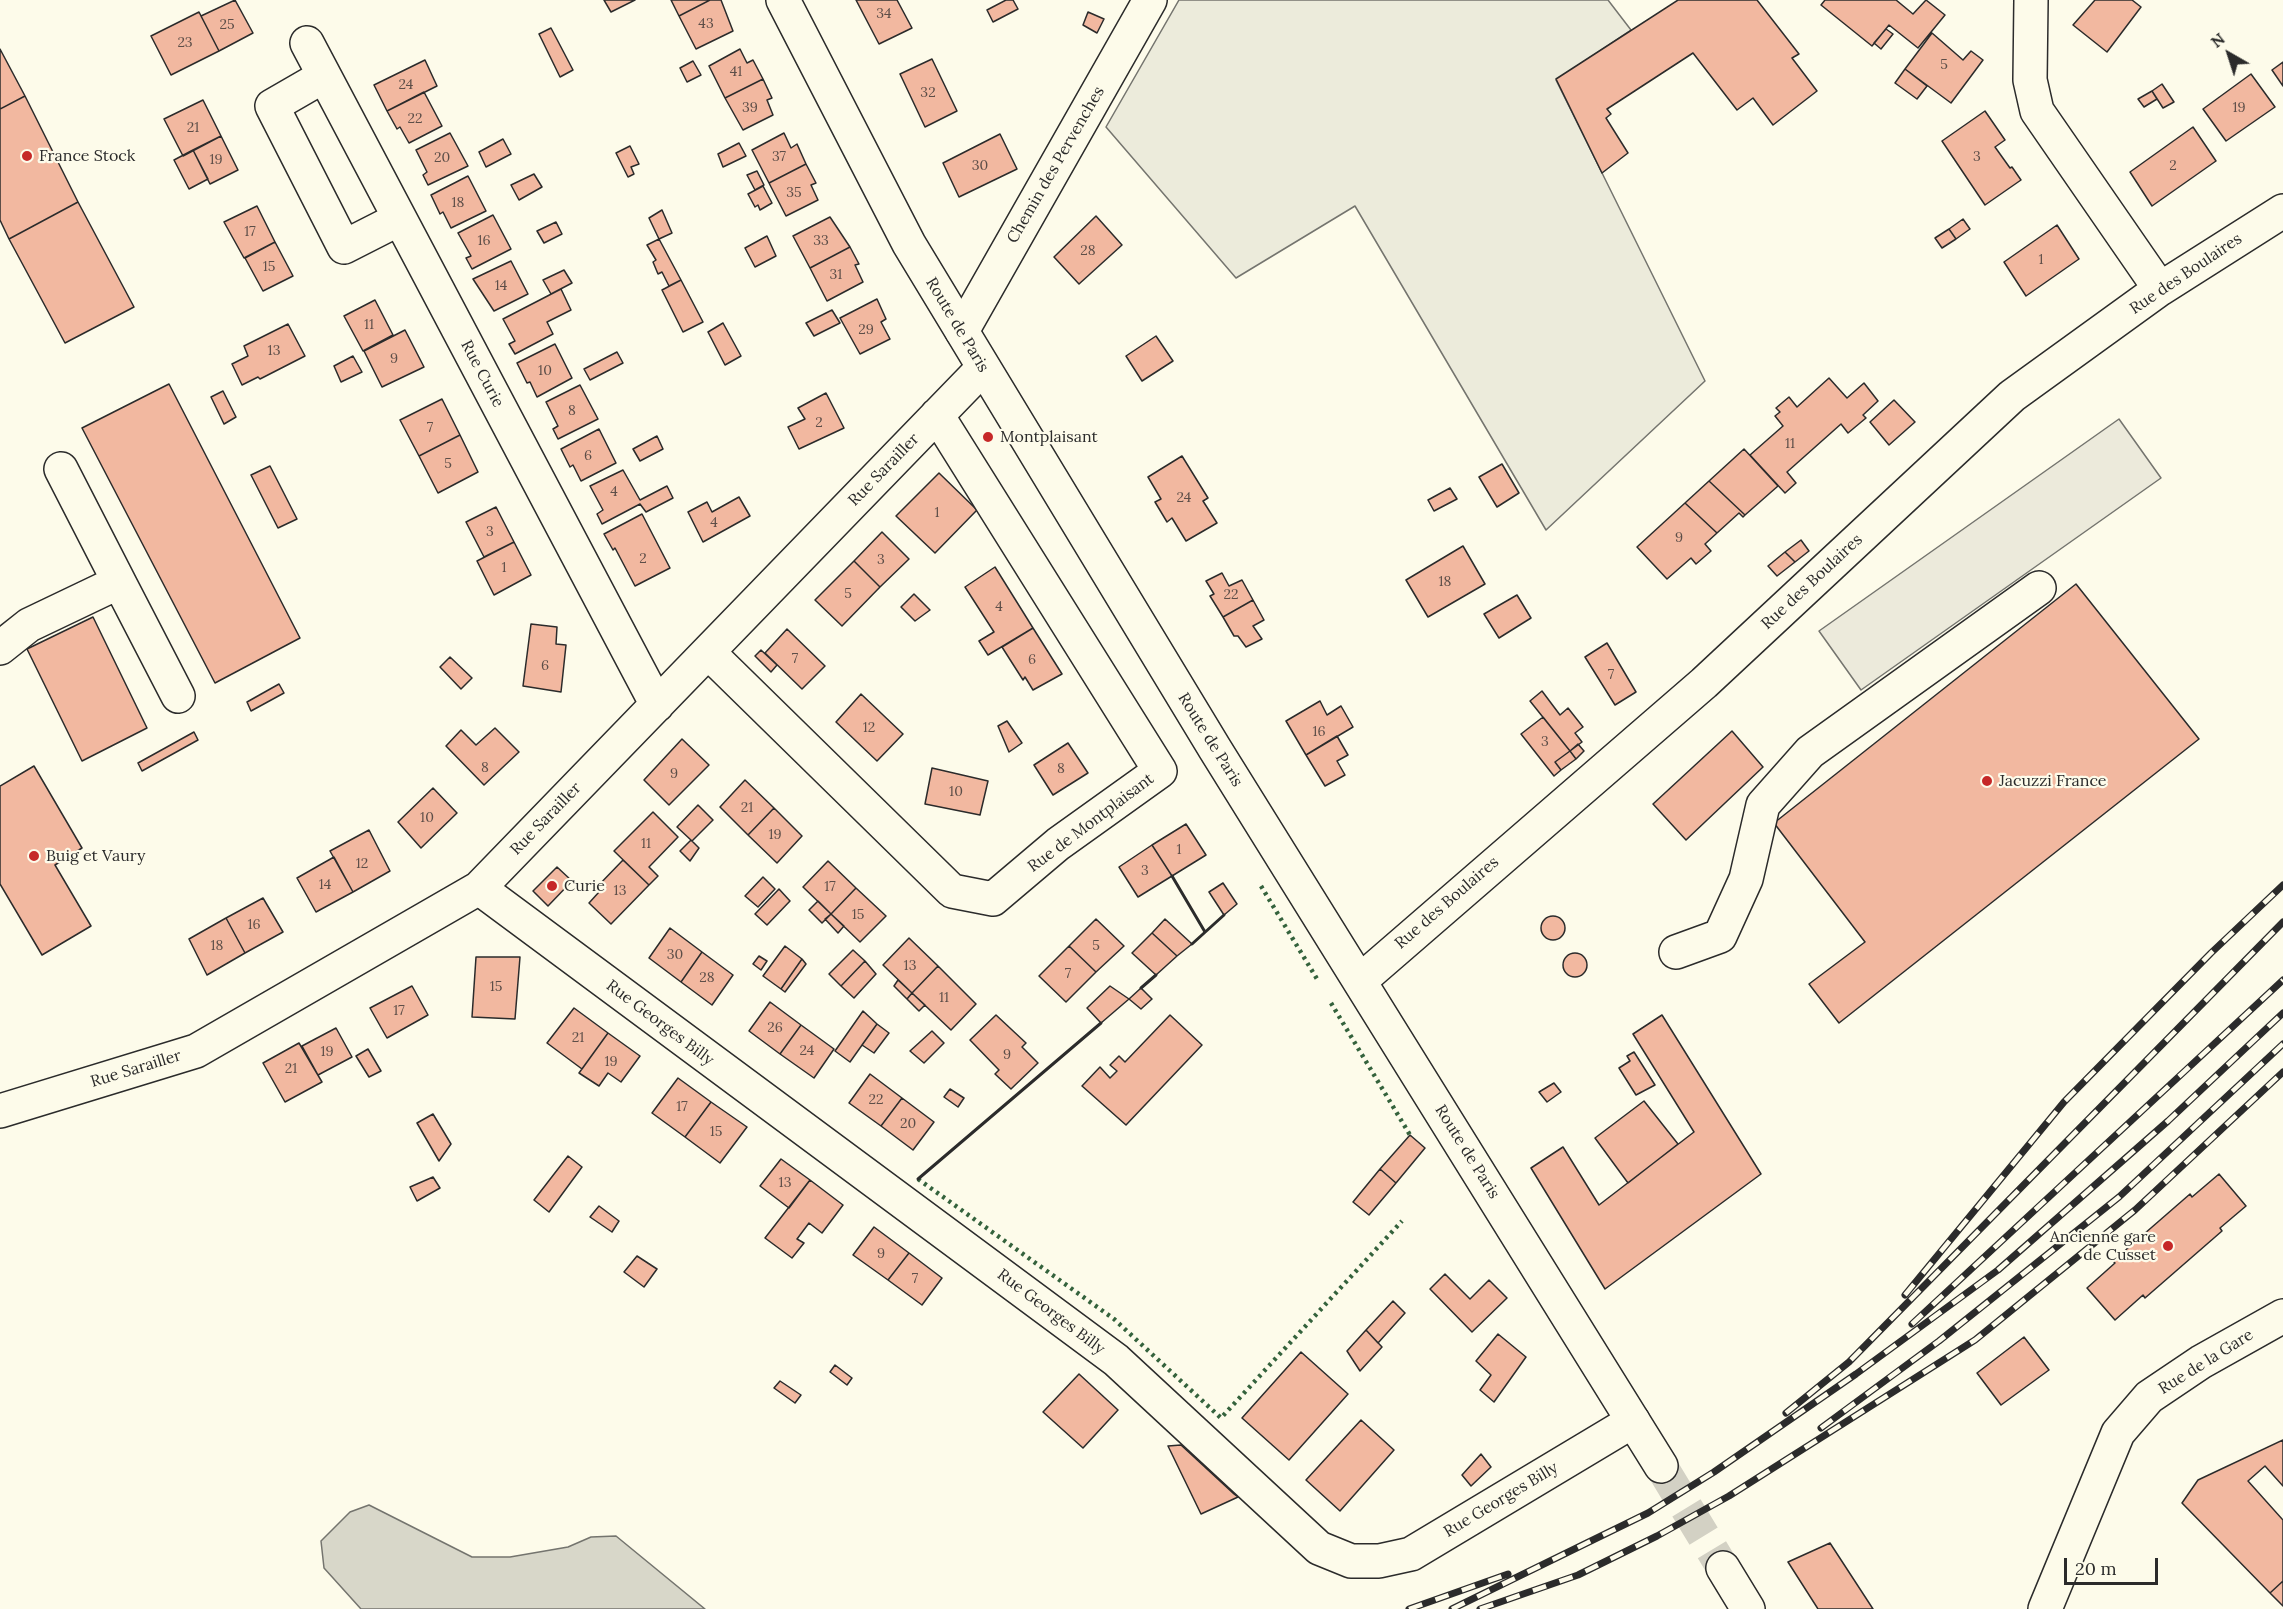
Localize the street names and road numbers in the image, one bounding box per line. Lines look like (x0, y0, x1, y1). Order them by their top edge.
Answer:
street label: Chemin des Pervenches (1003, 83, 1109, 247)
street label: Rue des Boulaires (2126, 229, 2246, 319)
street label: Route de Paris (921, 274, 993, 376)
street label: Rue Curie (456, 337, 508, 411)
street label: Rue Sarailler (845, 430, 923, 510)
street label: Rue des Boulaires (1757, 530, 1867, 634)
street label: Route de Paris (1173, 690, 1247, 790)
street label: Rue de Montplaisant (1024, 769, 1158, 877)
street label: Rue Sarailler (507, 779, 585, 859)
street label: Rue des Boulaires (1391, 853, 1503, 953)
street label: Rue Georges Billy (602, 976, 718, 1070)
street label: Rue Sarailler (88, 1046, 184, 1092)
street label: Route de Paris (1430, 1102, 1504, 1202)
street label: Rue Georges Billy (993, 1265, 1109, 1359)
street label: Rue de la Gare (2155, 1325, 2257, 1399)
street label: Rue Georges Billy (1440, 1458, 1562, 1542)

